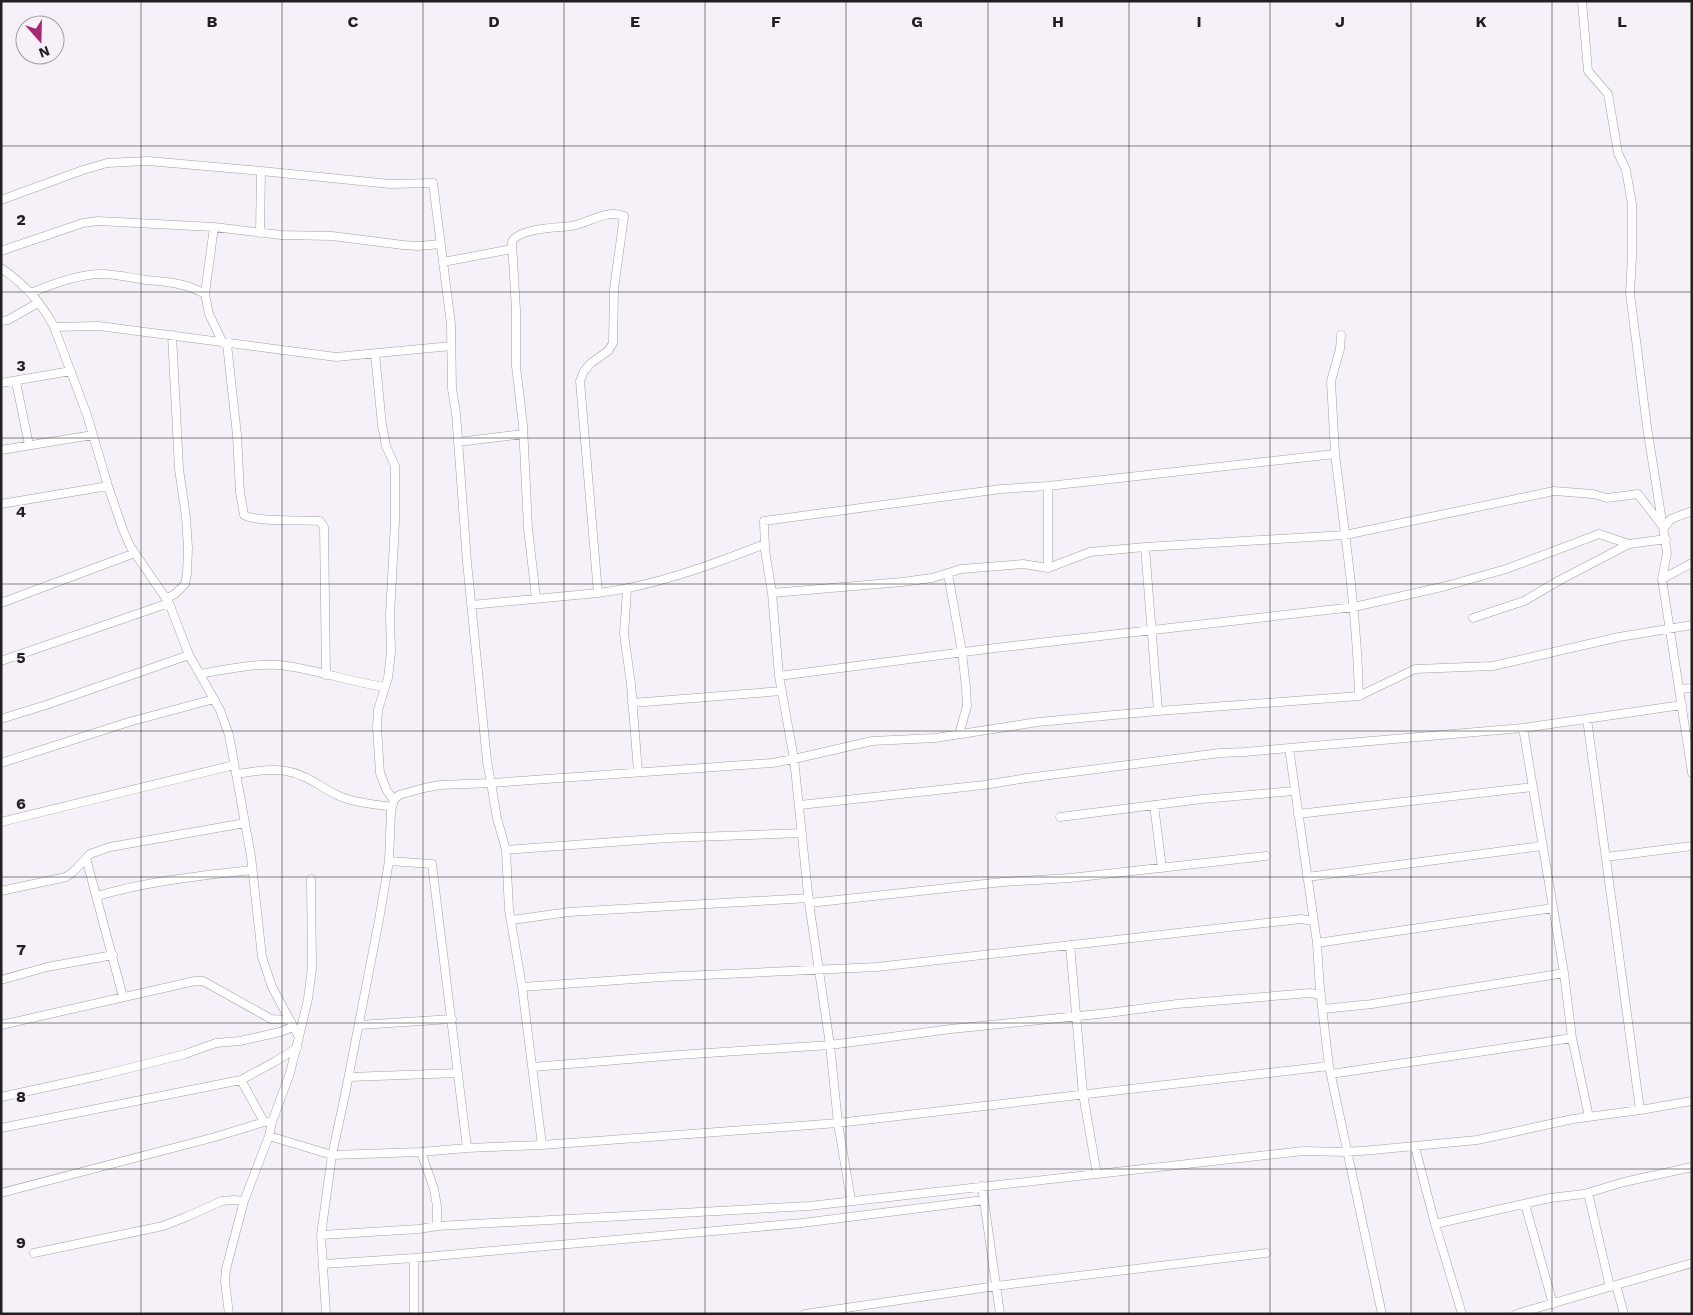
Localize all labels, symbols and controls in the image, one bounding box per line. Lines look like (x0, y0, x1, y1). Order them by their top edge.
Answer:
text: B (207, 12, 218, 31)
text: C (348, 12, 359, 31)
text: D (488, 12, 500, 31)
text: E (630, 12, 640, 31)
text: F (771, 12, 781, 31)
text: G (911, 12, 923, 31)
text: H (1052, 12, 1064, 31)
text: I (1196, 12, 1202, 31)
text: J (1335, 12, 1345, 31)
text: K (1475, 12, 1487, 31)
text: L (1617, 12, 1627, 31)
north arrow (15, 15, 65, 65)
text: N (37, 43, 52, 62)
text: 2 (16, 210, 26, 229)
text: 3 (16, 356, 26, 375)
text: 4 (16, 502, 26, 521)
text: 5 (16, 648, 26, 667)
text: 6 (16, 794, 26, 813)
text: 7 (16, 940, 26, 959)
text: 8 (16, 1087, 26, 1106)
text: 9 (16, 1233, 26, 1252)

